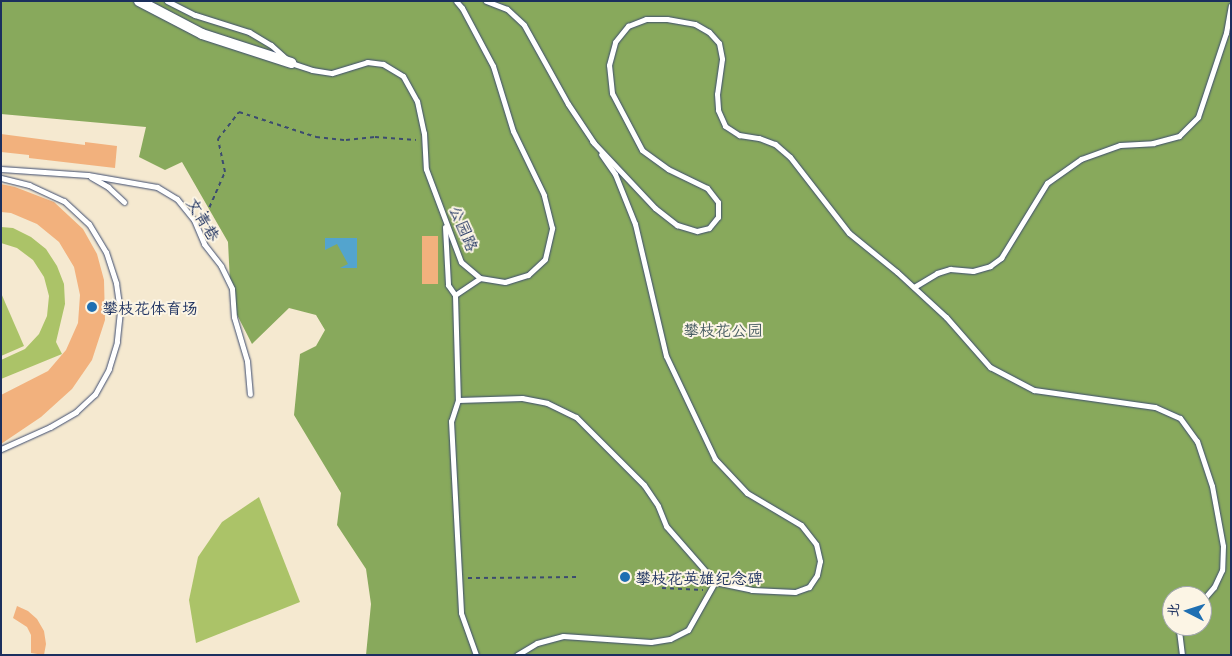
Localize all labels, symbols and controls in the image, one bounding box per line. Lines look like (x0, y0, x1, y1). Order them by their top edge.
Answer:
street label: 文青巷 (183, 194, 225, 244)
street label: 公园路 (447, 202, 483, 254)
place label: 攀枝花体育场 (102, 297, 198, 317)
marker: 攀枝花体育场 (86, 301, 98, 313)
park label: 攀枝花公园 (683, 319, 763, 339)
place label: 攀枝花英雄纪念碑 (635, 567, 763, 587)
marker: 攀枝花英雄纪念碑 (619, 571, 631, 583)
north arrow (1162, 586, 1212, 636)
text: 北 (1161, 602, 1184, 618)

